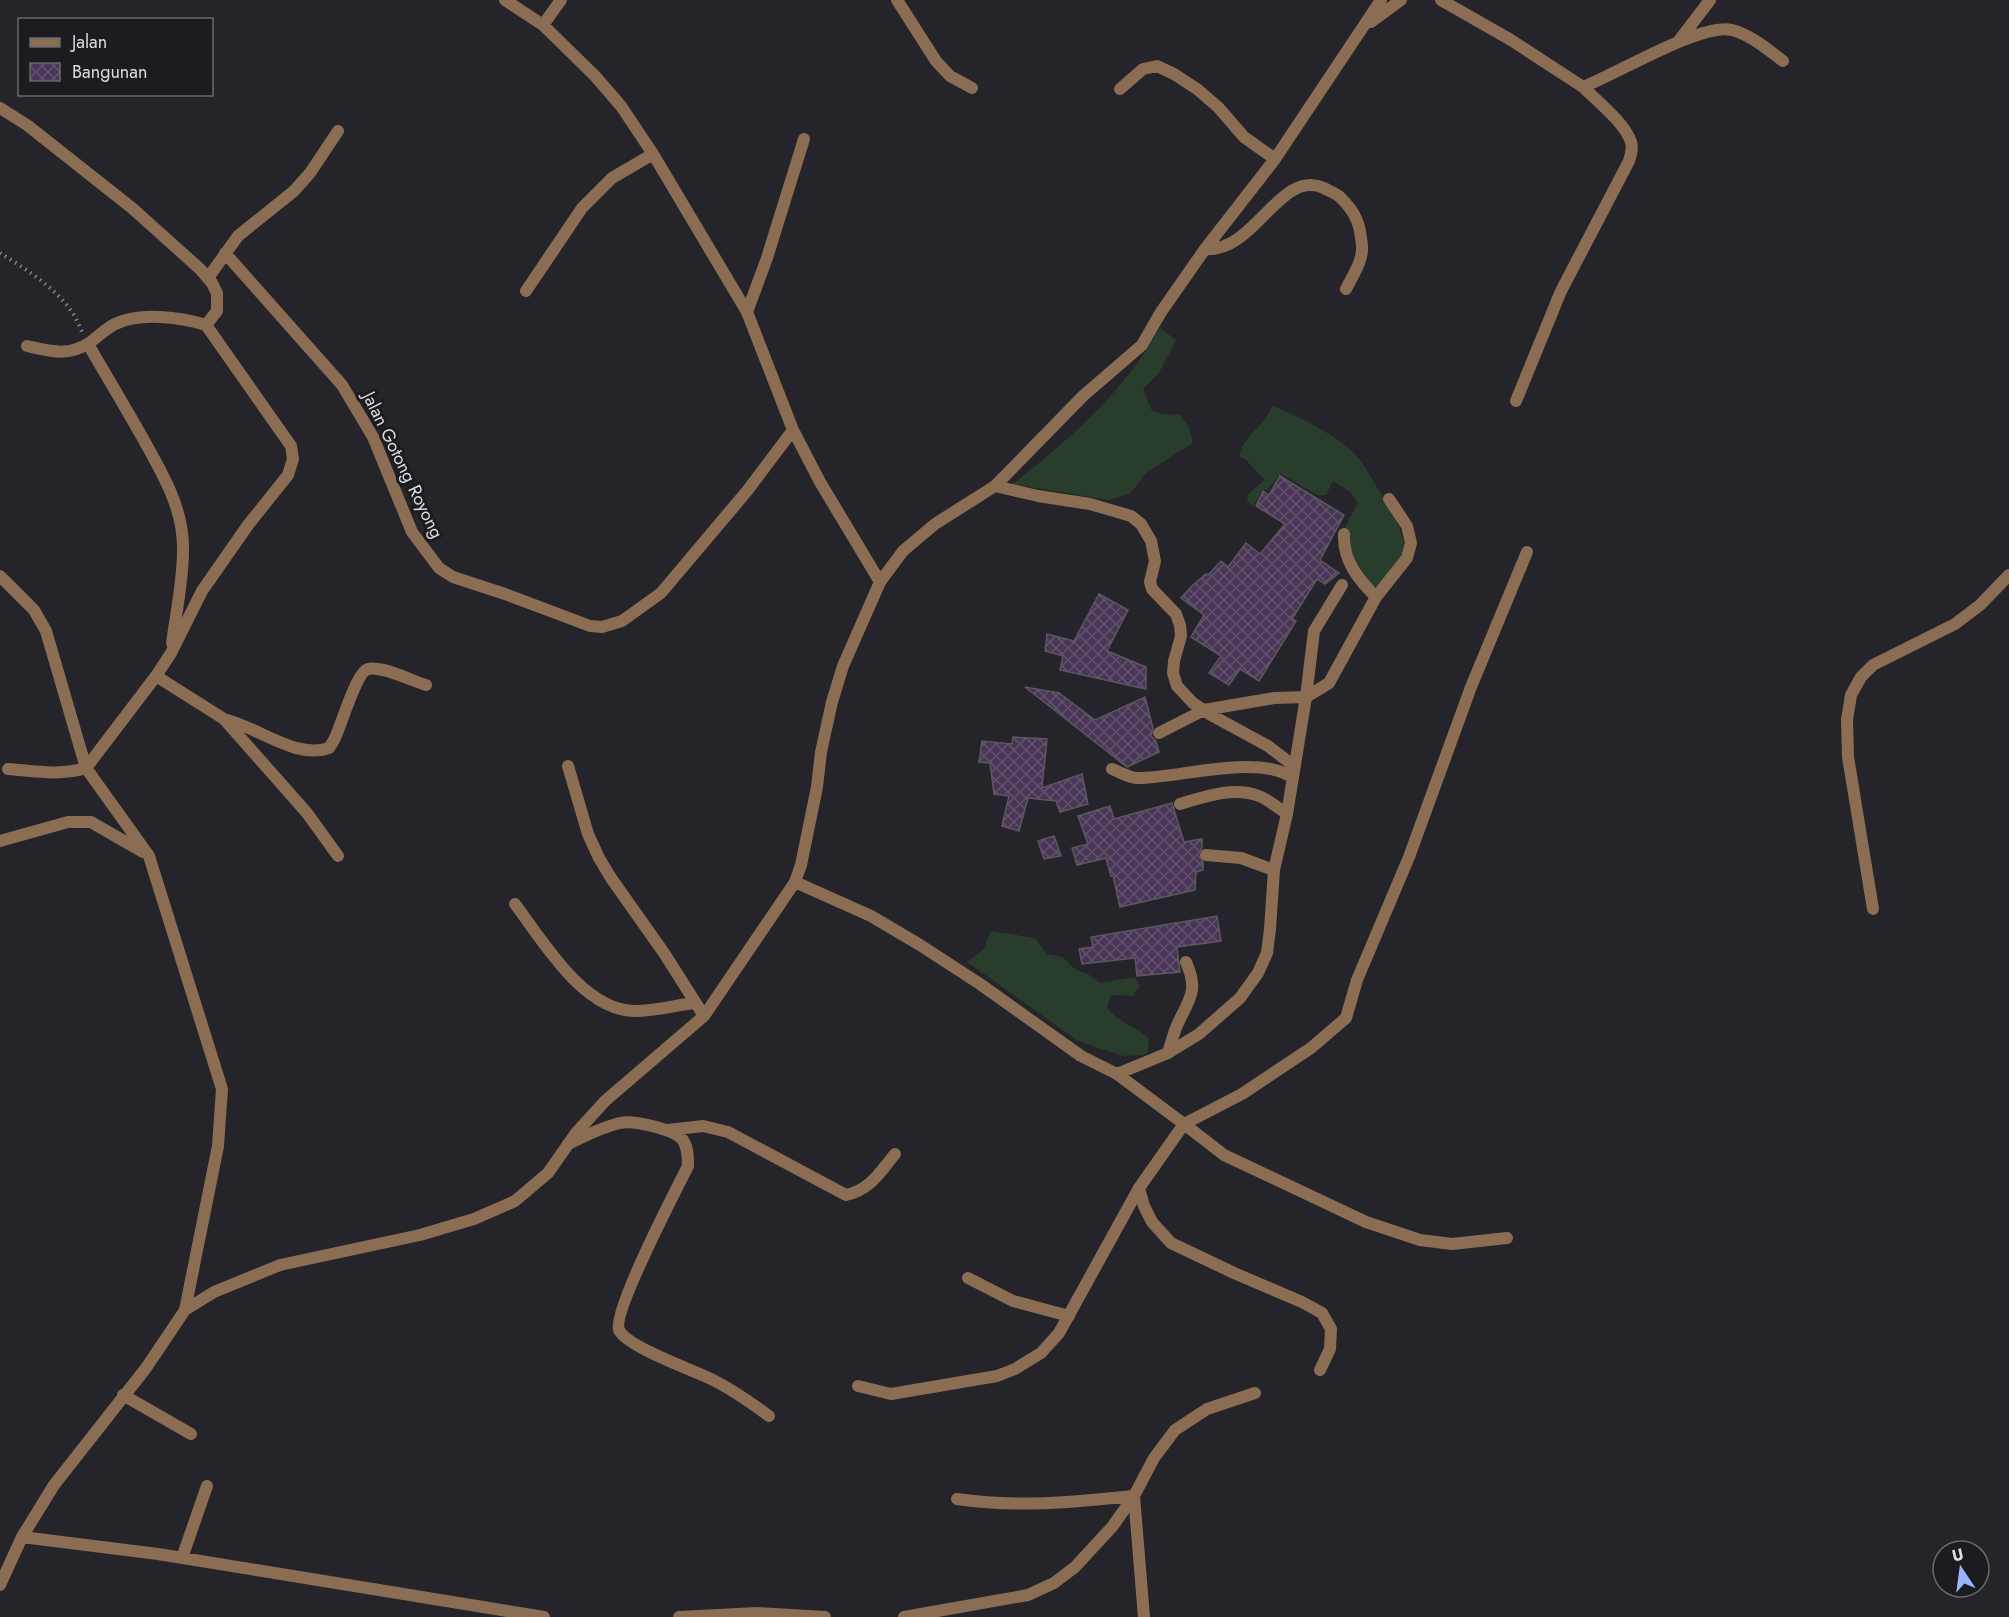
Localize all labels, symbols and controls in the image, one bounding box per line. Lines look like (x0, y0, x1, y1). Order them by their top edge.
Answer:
legend (18, 18, 213, 96)
text: Jalan (70, 29, 107, 55)
text: Bangunan (72, 59, 147, 85)
street label: Jalan Gotong Royong (355, 385, 450, 543)
north arrow (1931, 1539, 1991, 1599)
text: U (1950, 1542, 1966, 1567)

